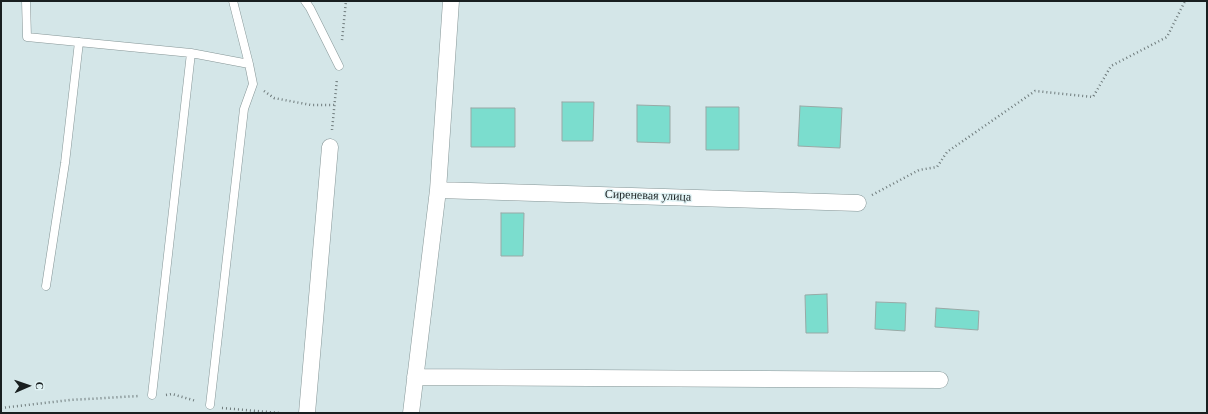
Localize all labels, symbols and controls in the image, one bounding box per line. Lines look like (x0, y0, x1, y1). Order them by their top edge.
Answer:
street label: Сиреневая улица (605, 187, 691, 205)
north arrow (8, 366, 48, 406)
text: С (34, 381, 46, 390)

